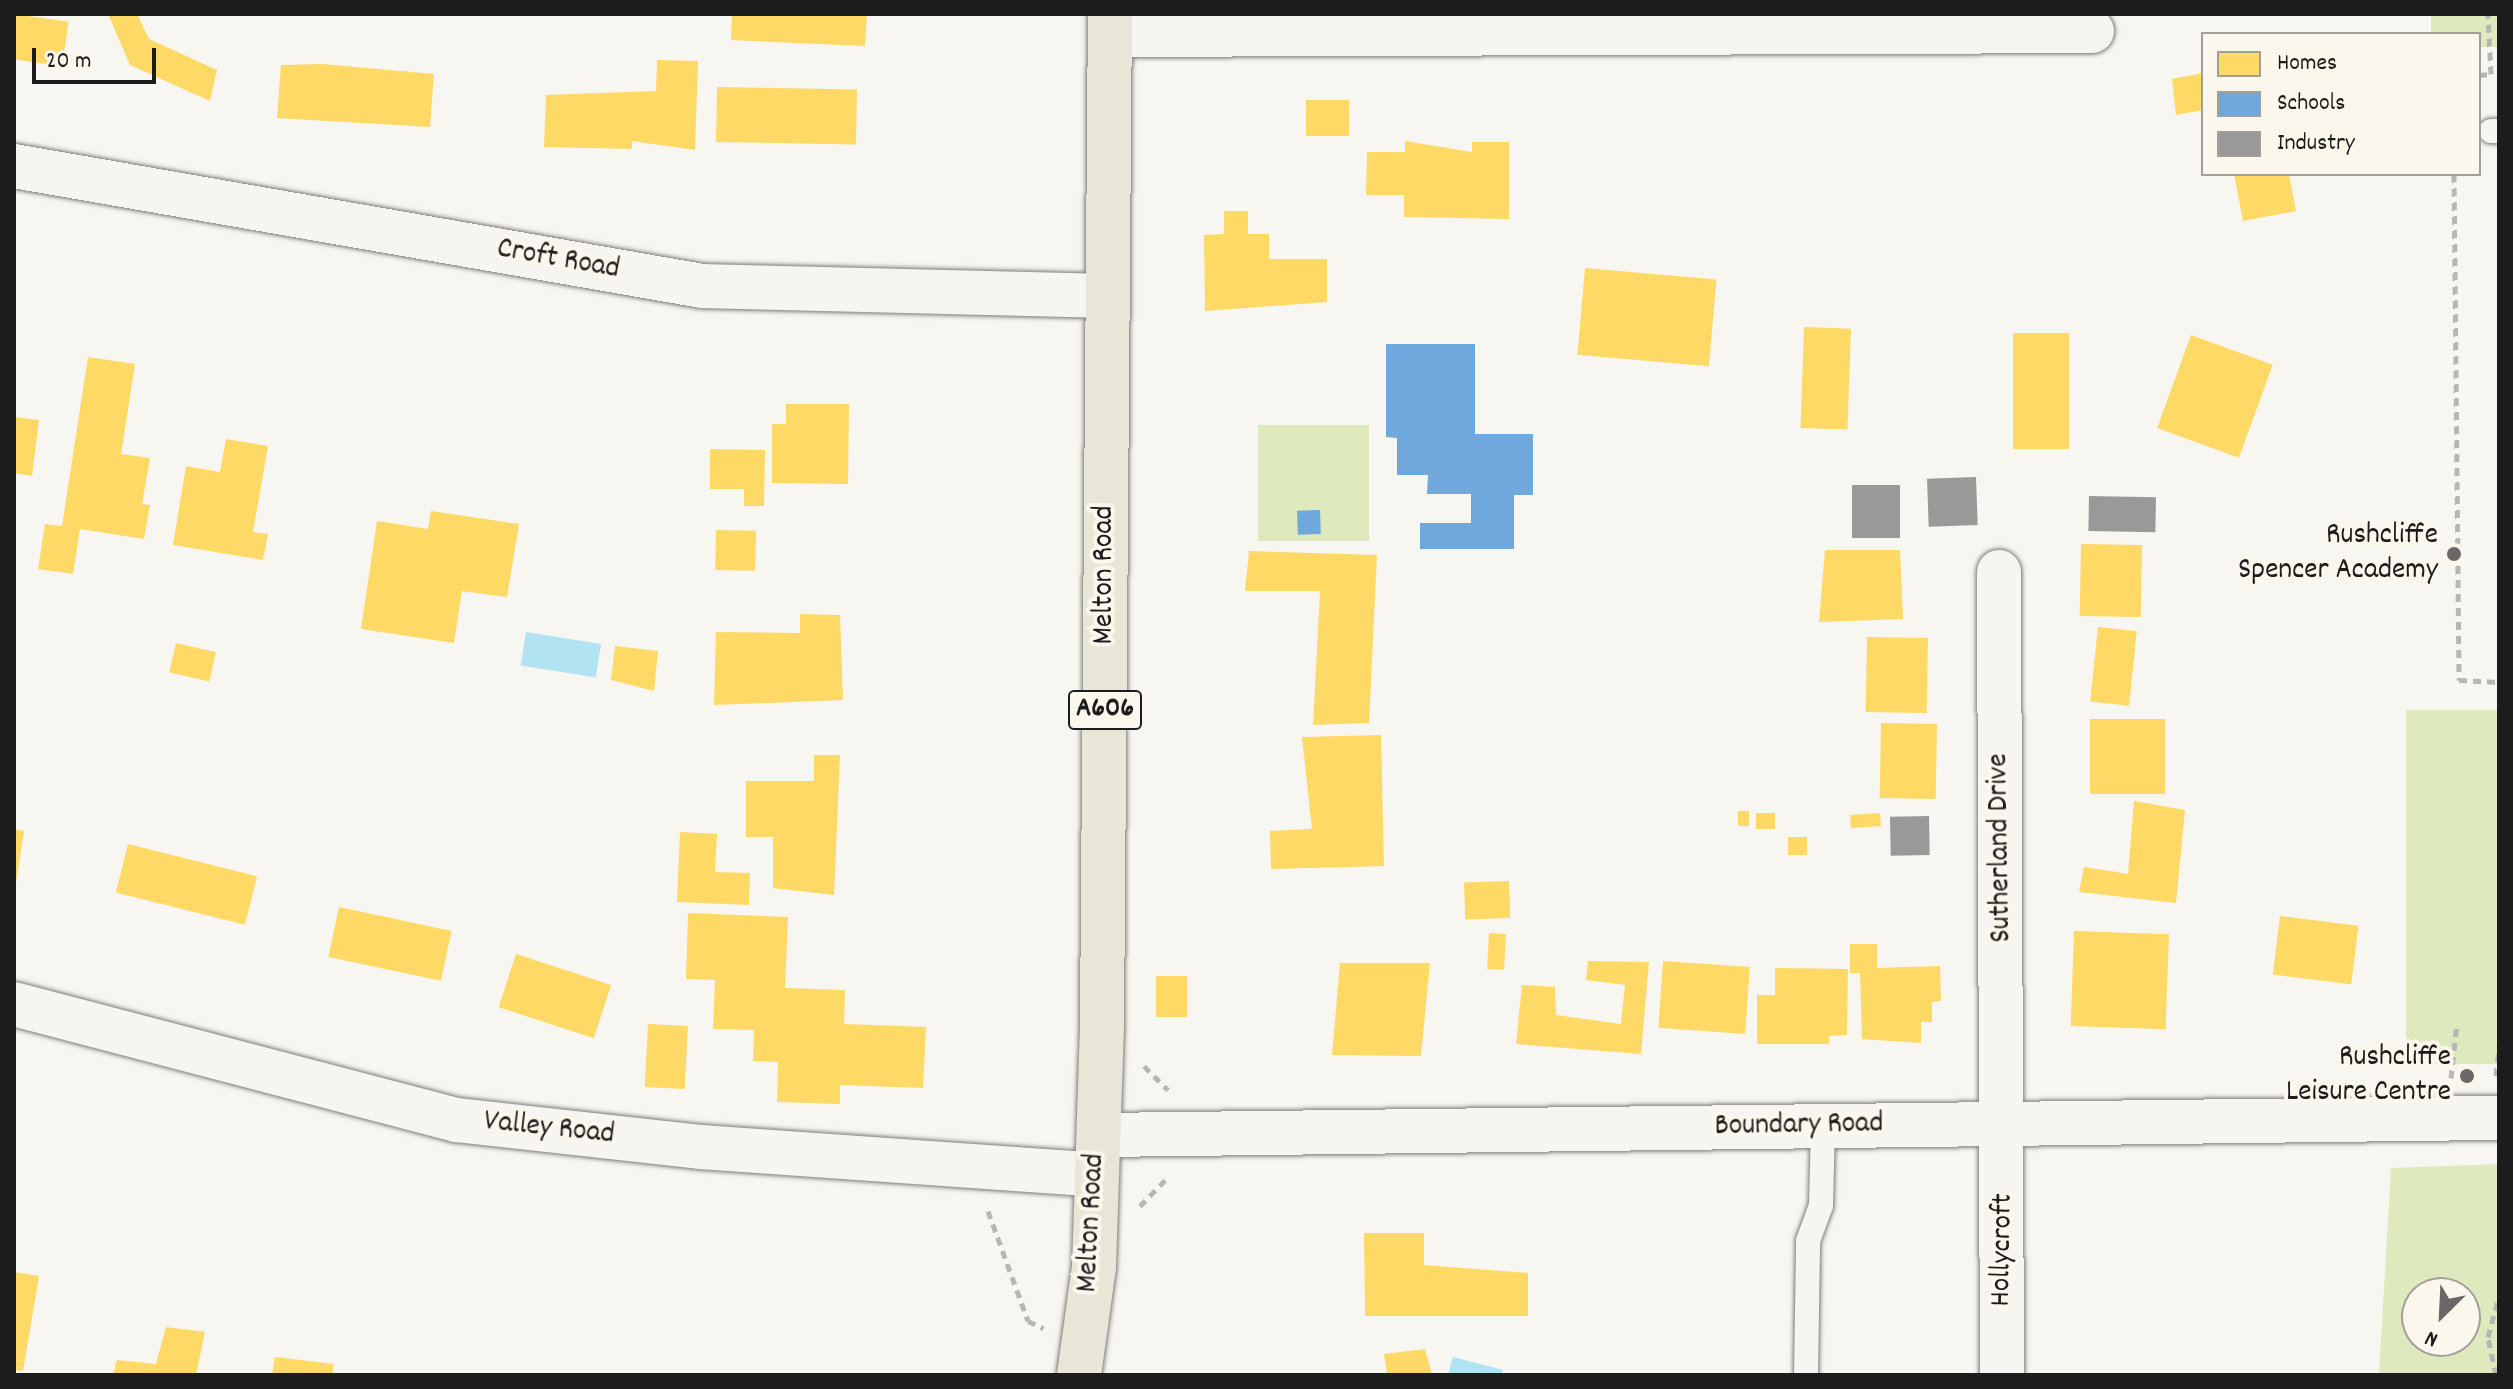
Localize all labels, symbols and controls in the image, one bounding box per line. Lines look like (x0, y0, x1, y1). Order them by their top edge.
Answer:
scale bar (36, 32, 160, 82)
legend (2201, 32, 2481, 176)
text: 20 m (46, 45, 92, 79)
text: Homes (2277, 47, 2337, 81)
text: Schools (2277, 87, 2345, 121)
text: Industry (2277, 127, 2355, 161)
street label: Croft Road (494, 233, 622, 289)
street label: Melton Road (1088, 505, 1124, 645)
place label: Rushcliffe Spencer Academy (2238, 519, 2438, 590)
marker: Rushcliffe Spencer Academy (2445, 545, 2463, 563)
road number: A606 (1067, 686, 1143, 734)
street label: Sutherland Drive (1982, 753, 2022, 943)
place label: Rushcliffe Leisure Centre (2286, 1041, 2451, 1112)
marker: Rushcliffe Leisure Centre (2458, 1067, 2476, 1085)
street label: Valley Road (482, 1105, 616, 1155)
street label: Boundary Road (1714, 1108, 1884, 1146)
street label: Melton Road (1071, 1153, 1115, 1293)
street label: Hollycroft (1985, 1193, 2023, 1307)
north arrow (2401, 1277, 2481, 1357)
text: N (2421, 1321, 2443, 1354)

